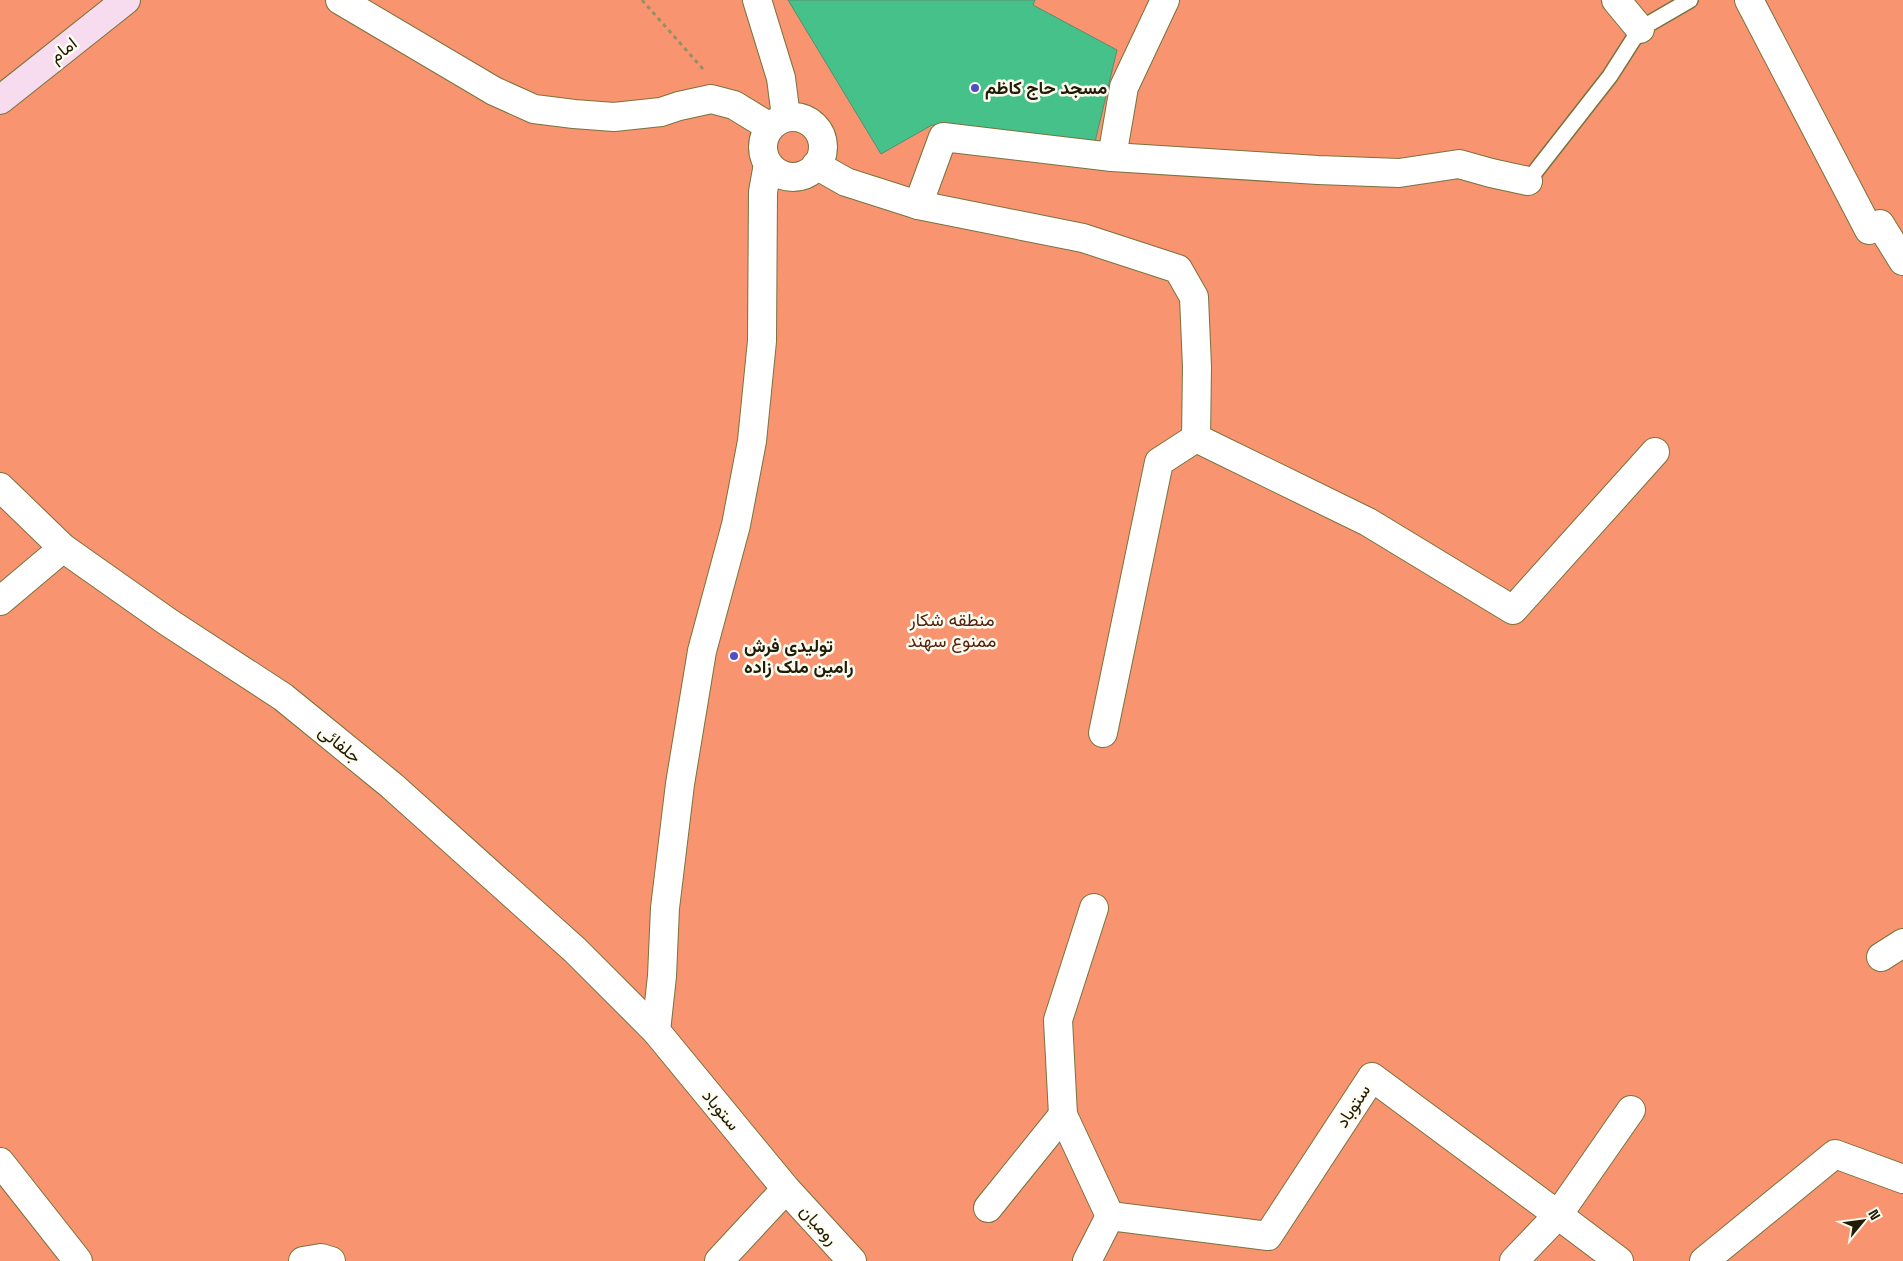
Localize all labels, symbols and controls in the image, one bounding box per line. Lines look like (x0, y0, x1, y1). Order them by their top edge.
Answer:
street label: امام (44, 32, 82, 68)
place label: مسجد حاج کاظم (985, 76, 1108, 100)
marker: مسجد حاج کاظم (969, 82, 981, 94)
park label: منطقه شکار ممنوع سهند (908, 608, 996, 653)
place label: تولیدی فرش رامین ملک زاده (744, 634, 853, 678)
marker: تولیدی فرش رامین ملک زاده (728, 650, 740, 662)
street label: جلفائی (314, 719, 366, 768)
street label: ستوباد (1330, 1080, 1375, 1132)
street label: ستوباد (697, 1084, 745, 1135)
north arrow (1838, 1196, 1888, 1246)
street label: رومیان (795, 1200, 844, 1250)
text: N (1864, 1206, 1885, 1223)

